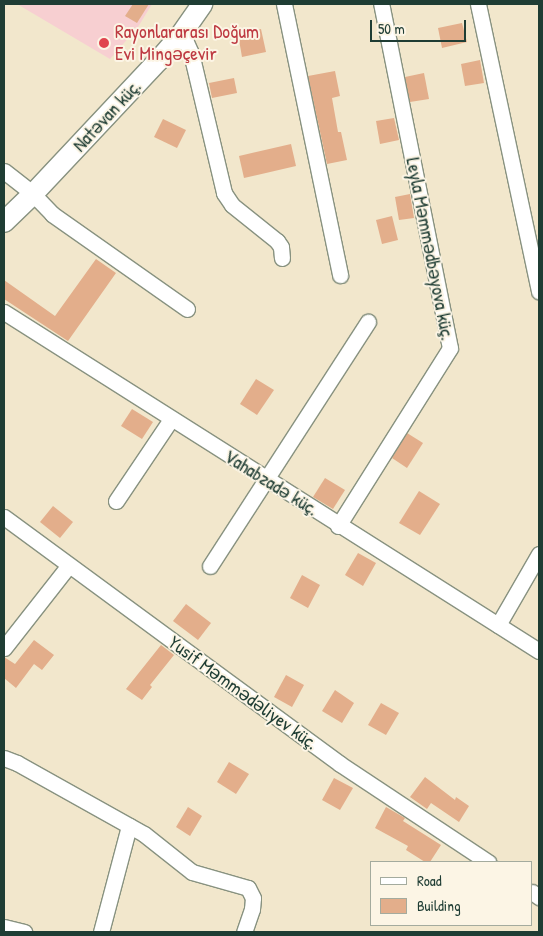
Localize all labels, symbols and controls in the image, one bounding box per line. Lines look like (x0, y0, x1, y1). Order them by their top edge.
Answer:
scale bar (373, 10, 469, 42)
text: 50 m (378, 18, 405, 39)
place label: Rayonlararası Doğum Evi Mingəçevir (115, 21, 259, 65)
marker: Rayonlararası Doğum Evi Mingəçevir (97, 36, 111, 50)
street label: Natəvan küç. (68, 75, 146, 157)
street label: Leyla Məmmədbəyova küç. (401, 156, 459, 342)
street label: Vahabzadə küç. (220, 445, 322, 521)
street label: Yusif Məmmədəliyev küç. (164, 631, 322, 755)
legend (370, 861, 533, 926)
text: Road (417, 870, 442, 891)
text: Building (417, 895, 461, 916)

